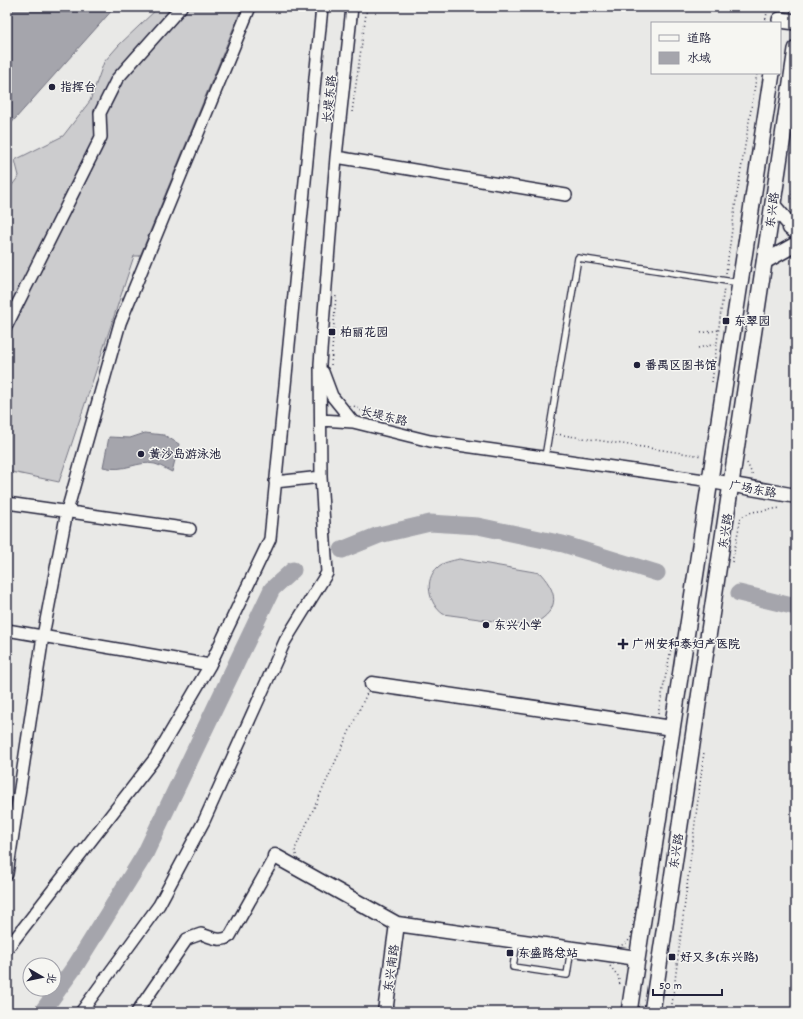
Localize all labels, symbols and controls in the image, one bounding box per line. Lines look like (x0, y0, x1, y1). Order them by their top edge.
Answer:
legend (651, 22, 781, 74)
text: 道路 (687, 31, 711, 48)
text: 水域 (687, 51, 711, 68)
street label: 长堤东路 (320, 74, 341, 124)
place label: 指挥台 (60, 80, 96, 97)
marker: 指挥台 (47, 82, 57, 92)
street label: 东兴路 (763, 191, 784, 229)
place label: 东翠园 (734, 314, 770, 331)
marker: 东翠园 (721, 316, 731, 326)
place label: 柏丽花园 (340, 325, 388, 342)
marker: 柏丽花园 (327, 327, 337, 337)
place label: 番禺区图书馆 (645, 358, 717, 375)
marker: 番禺区图书馆 (632, 360, 642, 370)
street label: 长堤东路 (358, 403, 409, 432)
place label: 黄沙岛游泳池 (149, 447, 221, 464)
marker: 黄沙岛游泳池 (136, 449, 146, 459)
street label: 广场东路 (728, 478, 778, 503)
street label: 东兴路 (715, 512, 738, 550)
place label: 东兴小学 (494, 618, 542, 635)
marker: 东兴小学 (481, 620, 491, 630)
place label: 广州安和泰妇产医院 (632, 637, 740, 654)
marker: 广州安和泰妇产医院 (617, 638, 629, 650)
street label: 东兴路 (666, 832, 689, 870)
street label: 东兴南路 (381, 943, 404, 993)
place label: 东盛路总站 (518, 946, 578, 963)
marker: 东盛路总站 (505, 948, 515, 958)
place label: 好又多(东兴路) (680, 950, 758, 967)
marker: 好又多(东兴路) (667, 952, 677, 962)
north arrow (22, 957, 62, 997)
scale bar (653, 971, 722, 997)
text: 北 (41, 972, 59, 985)
text: 50 m (659, 978, 682, 995)

